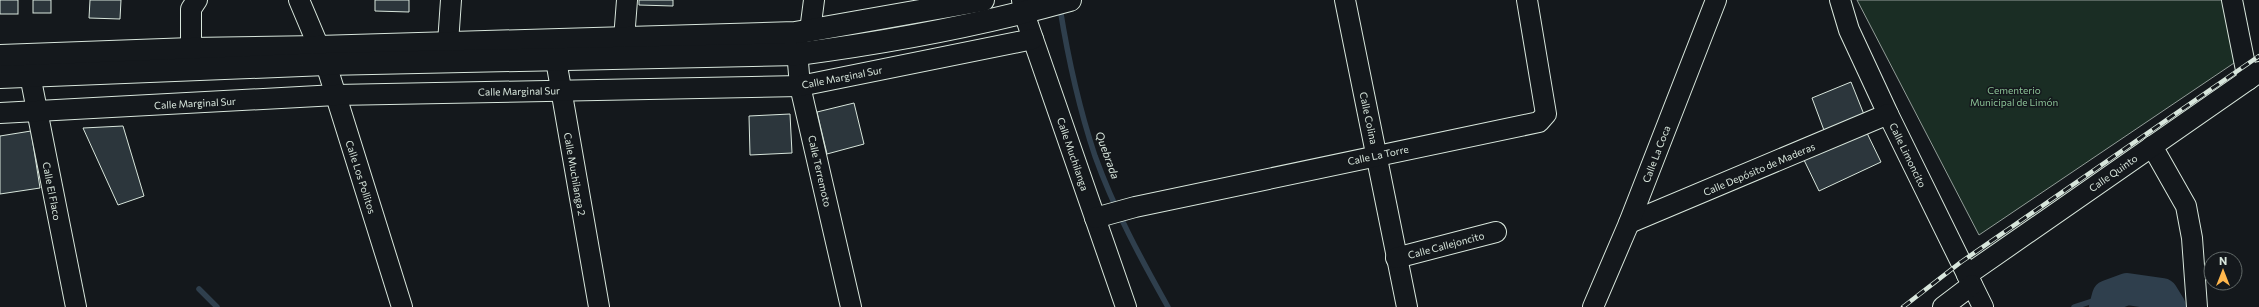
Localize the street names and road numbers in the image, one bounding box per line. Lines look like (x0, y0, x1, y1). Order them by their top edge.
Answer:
street label: Calle Marginal Sur (801, 63, 883, 91)
street label: Calle Marginal Sur (478, 84, 560, 98)
street label: Calle Colina (1358, 91, 1380, 145)
street label: Calle Marginal Sur (154, 95, 236, 111)
street label: Calle Muchilanga (1055, 116, 1091, 192)
street label: Calle Limoncito (1887, 121, 1929, 189)
street label: Calle La Coca (1640, 124, 1672, 184)
street label: Calle Muchilanga 2 (562, 131, 588, 217)
street label: Calle Terremoto (806, 134, 834, 208)
street label: Calle Los Pollitos (343, 139, 379, 216)
street label: Calle Depósito de Maderas (1701, 140, 1817, 198)
street label: Calle La Torre (1346, 143, 1410, 167)
street label: Calle Quinto (2086, 152, 2140, 194)
street label: Calle El Flaco (40, 161, 64, 221)
street label: Calle Callejoncito (1407, 229, 1486, 261)

